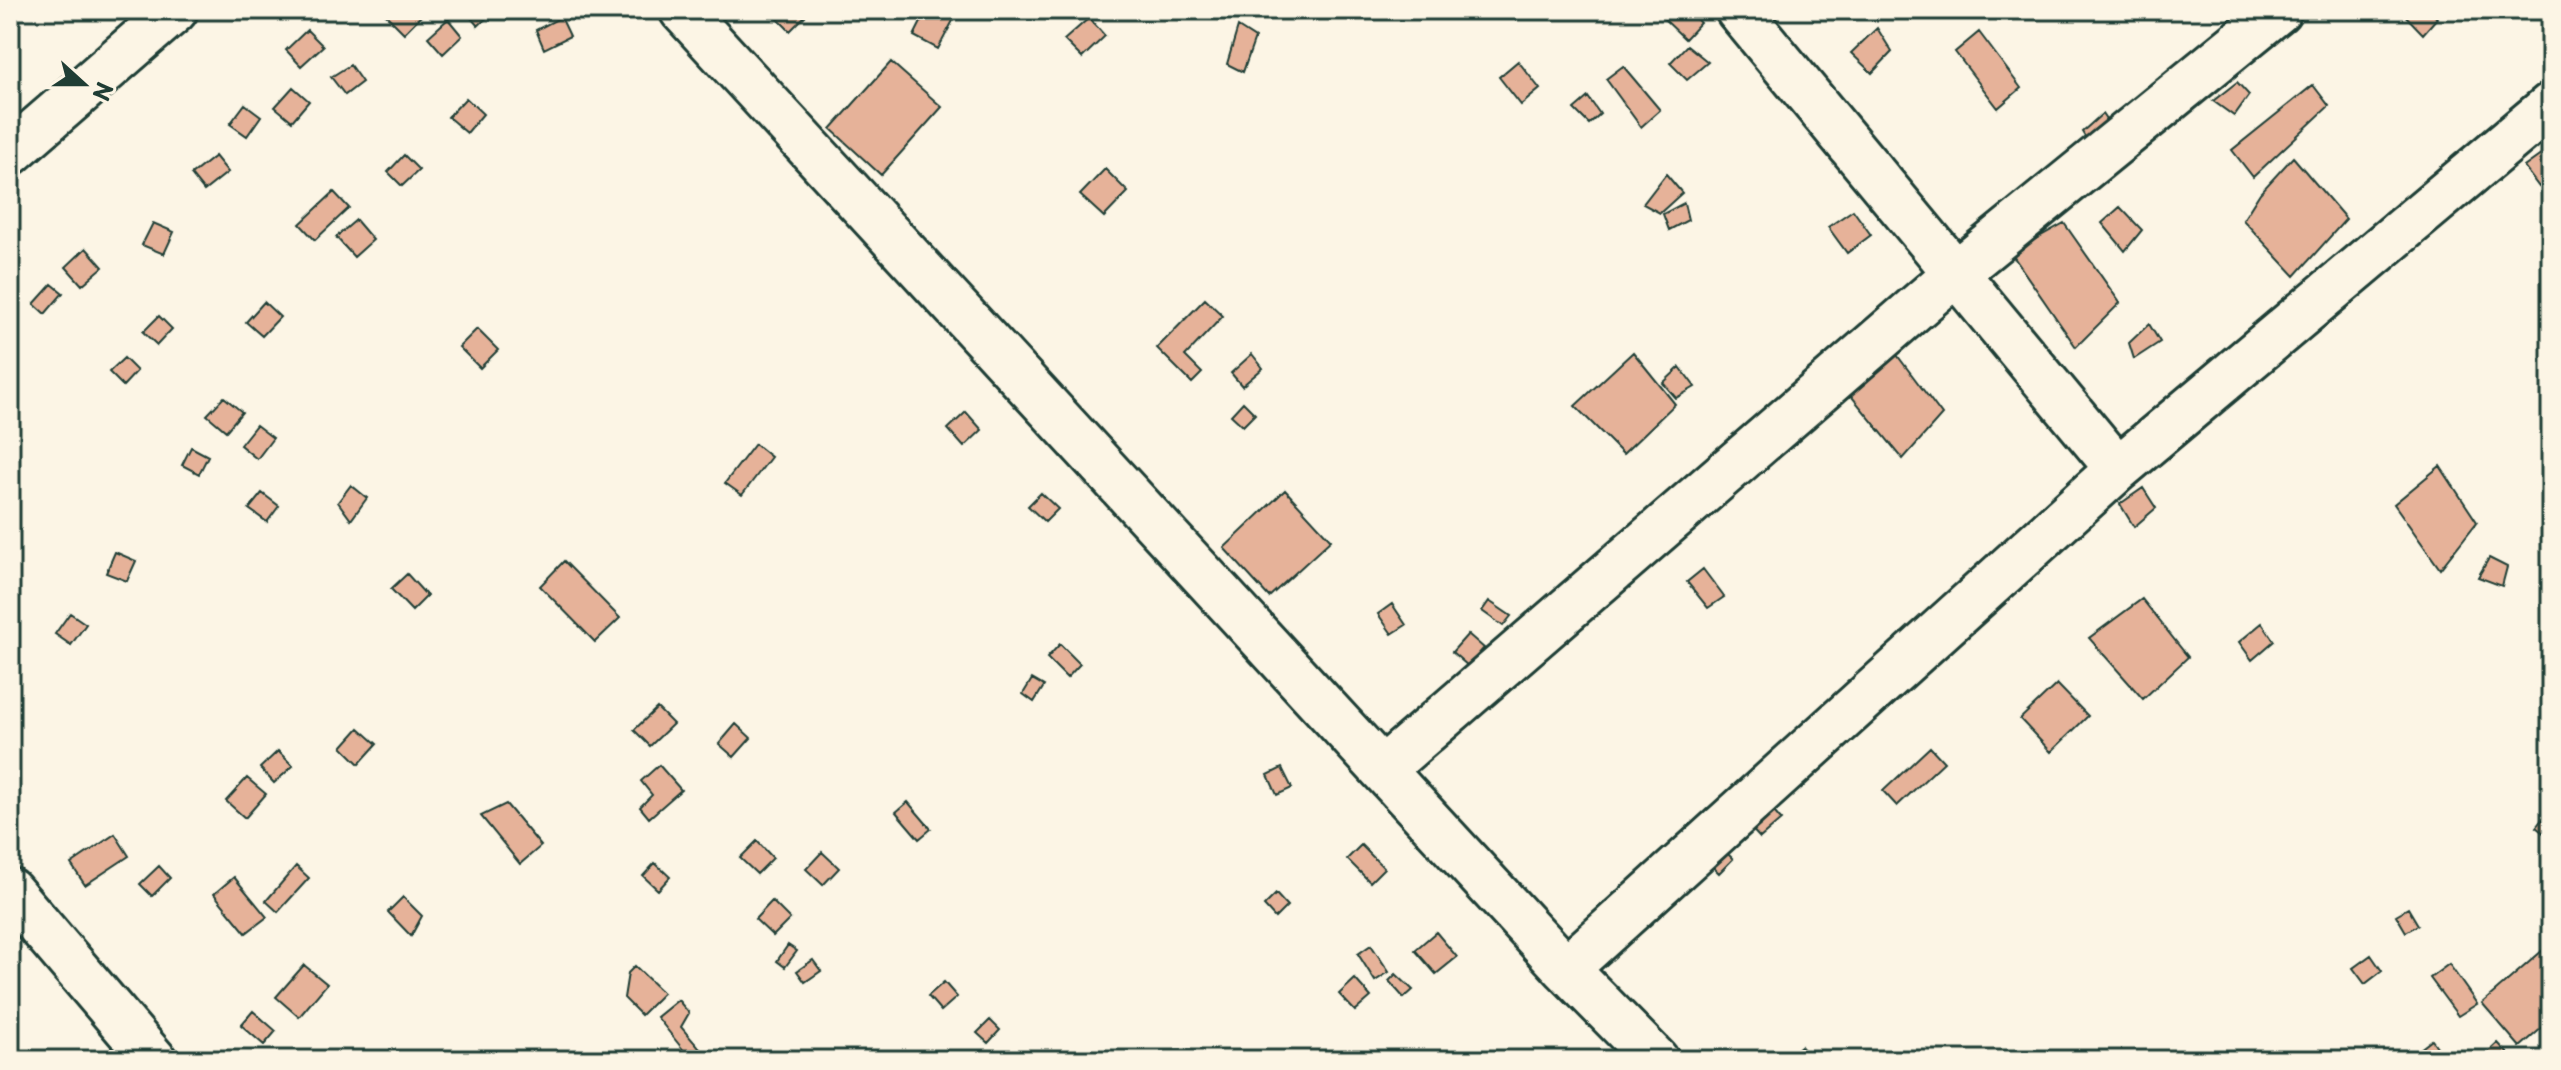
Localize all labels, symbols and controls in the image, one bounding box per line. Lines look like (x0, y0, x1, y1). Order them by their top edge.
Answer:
north arrow (44, 44, 124, 124)
text: N (86, 78, 123, 106)

